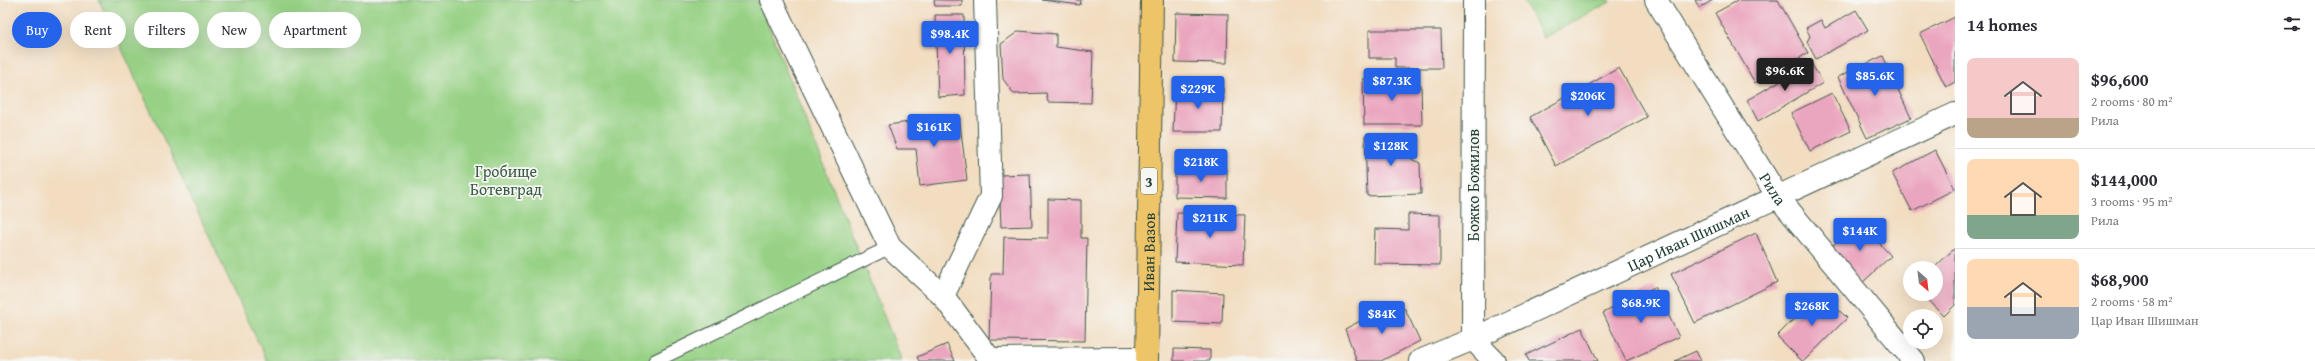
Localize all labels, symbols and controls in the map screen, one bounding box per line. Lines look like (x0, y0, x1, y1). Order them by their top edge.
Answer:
chip: Buy (12, 12, 62, 48)
chip: Rent (70, 12, 126, 48)
chip: Filters (134, 12, 199, 48)
chip: New (207, 12, 261, 48)
chip: Apartment (269, 12, 361, 48)
text: 14 homes (1967, 12, 2038, 37)
icon: filters (2281, 13, 2303, 35)
pin: $98.4K (917, 21, 983, 55)
text: $98.4K (931, 24, 969, 43)
pin: $96.6K (1752, 58, 1818, 92)
text: $96.6K (1766, 61, 1804, 80)
pin: $85.6K (1842, 63, 1908, 97)
text: $85.6K (1856, 66, 1894, 85)
text: $96,600 (2091, 67, 2149, 92)
pin: $87.3K (1359, 68, 1425, 102)
text: $87.3K (1373, 71, 1411, 90)
icon: home (1999, 74, 2047, 122)
pin: $229K (1170, 76, 1226, 110)
text: $229K (1180, 79, 1216, 98)
pin: $206K (1560, 83, 1616, 117)
text: $206K (1570, 86, 1606, 105)
text: 2 rooms · 80 m² (2091, 92, 2173, 111)
text: Рила (2091, 111, 2119, 130)
pin: $161K (906, 114, 962, 148)
text: $161K (916, 117, 952, 136)
street label: Божко Божилов (1461, 129, 1485, 241)
pin: $128K (1363, 133, 1419, 167)
text: $128K (1373, 136, 1409, 155)
pin: $218K (1173, 149, 1229, 183)
text: $218K (1183, 152, 1219, 171)
park label: Гробище Ботевград (470, 159, 542, 201)
text: $144,000 (2091, 167, 2157, 192)
road number: 3 (1141, 168, 1157, 194)
street label: Рила (1754, 168, 1792, 211)
icon: home (1999, 175, 2047, 223)
text: 3 rooms · 95 m² (2091, 192, 2173, 211)
street label: Цар Иван Шишман (1623, 200, 1753, 277)
pin: $211K (1182, 205, 1238, 239)
text: $211K (1192, 208, 1228, 227)
text: Рила (2091, 211, 2119, 230)
street label: Иван Вазов (1136, 212, 1161, 292)
pin: $144K (1832, 218, 1888, 252)
text: $144K (1842, 221, 1878, 240)
north arrow (1903, 261, 1943, 301)
map controls (1903, 261, 1943, 349)
text: $68,900 (2091, 267, 2149, 292)
icon: home (1999, 275, 2047, 323)
pin: $68.9K (1608, 290, 1674, 324)
text: 2 rooms · 58 m² (2091, 292, 2173, 311)
text: $68.9K (1622, 293, 1660, 312)
pin: $268K (1784, 293, 1840, 327)
text: $268K (1794, 296, 1830, 315)
pin: $84K (1358, 301, 1406, 335)
text: $84K (1368, 304, 1396, 323)
button: locate (1903, 309, 1943, 349)
text: Цар Иван Шишман (2091, 311, 2199, 330)

